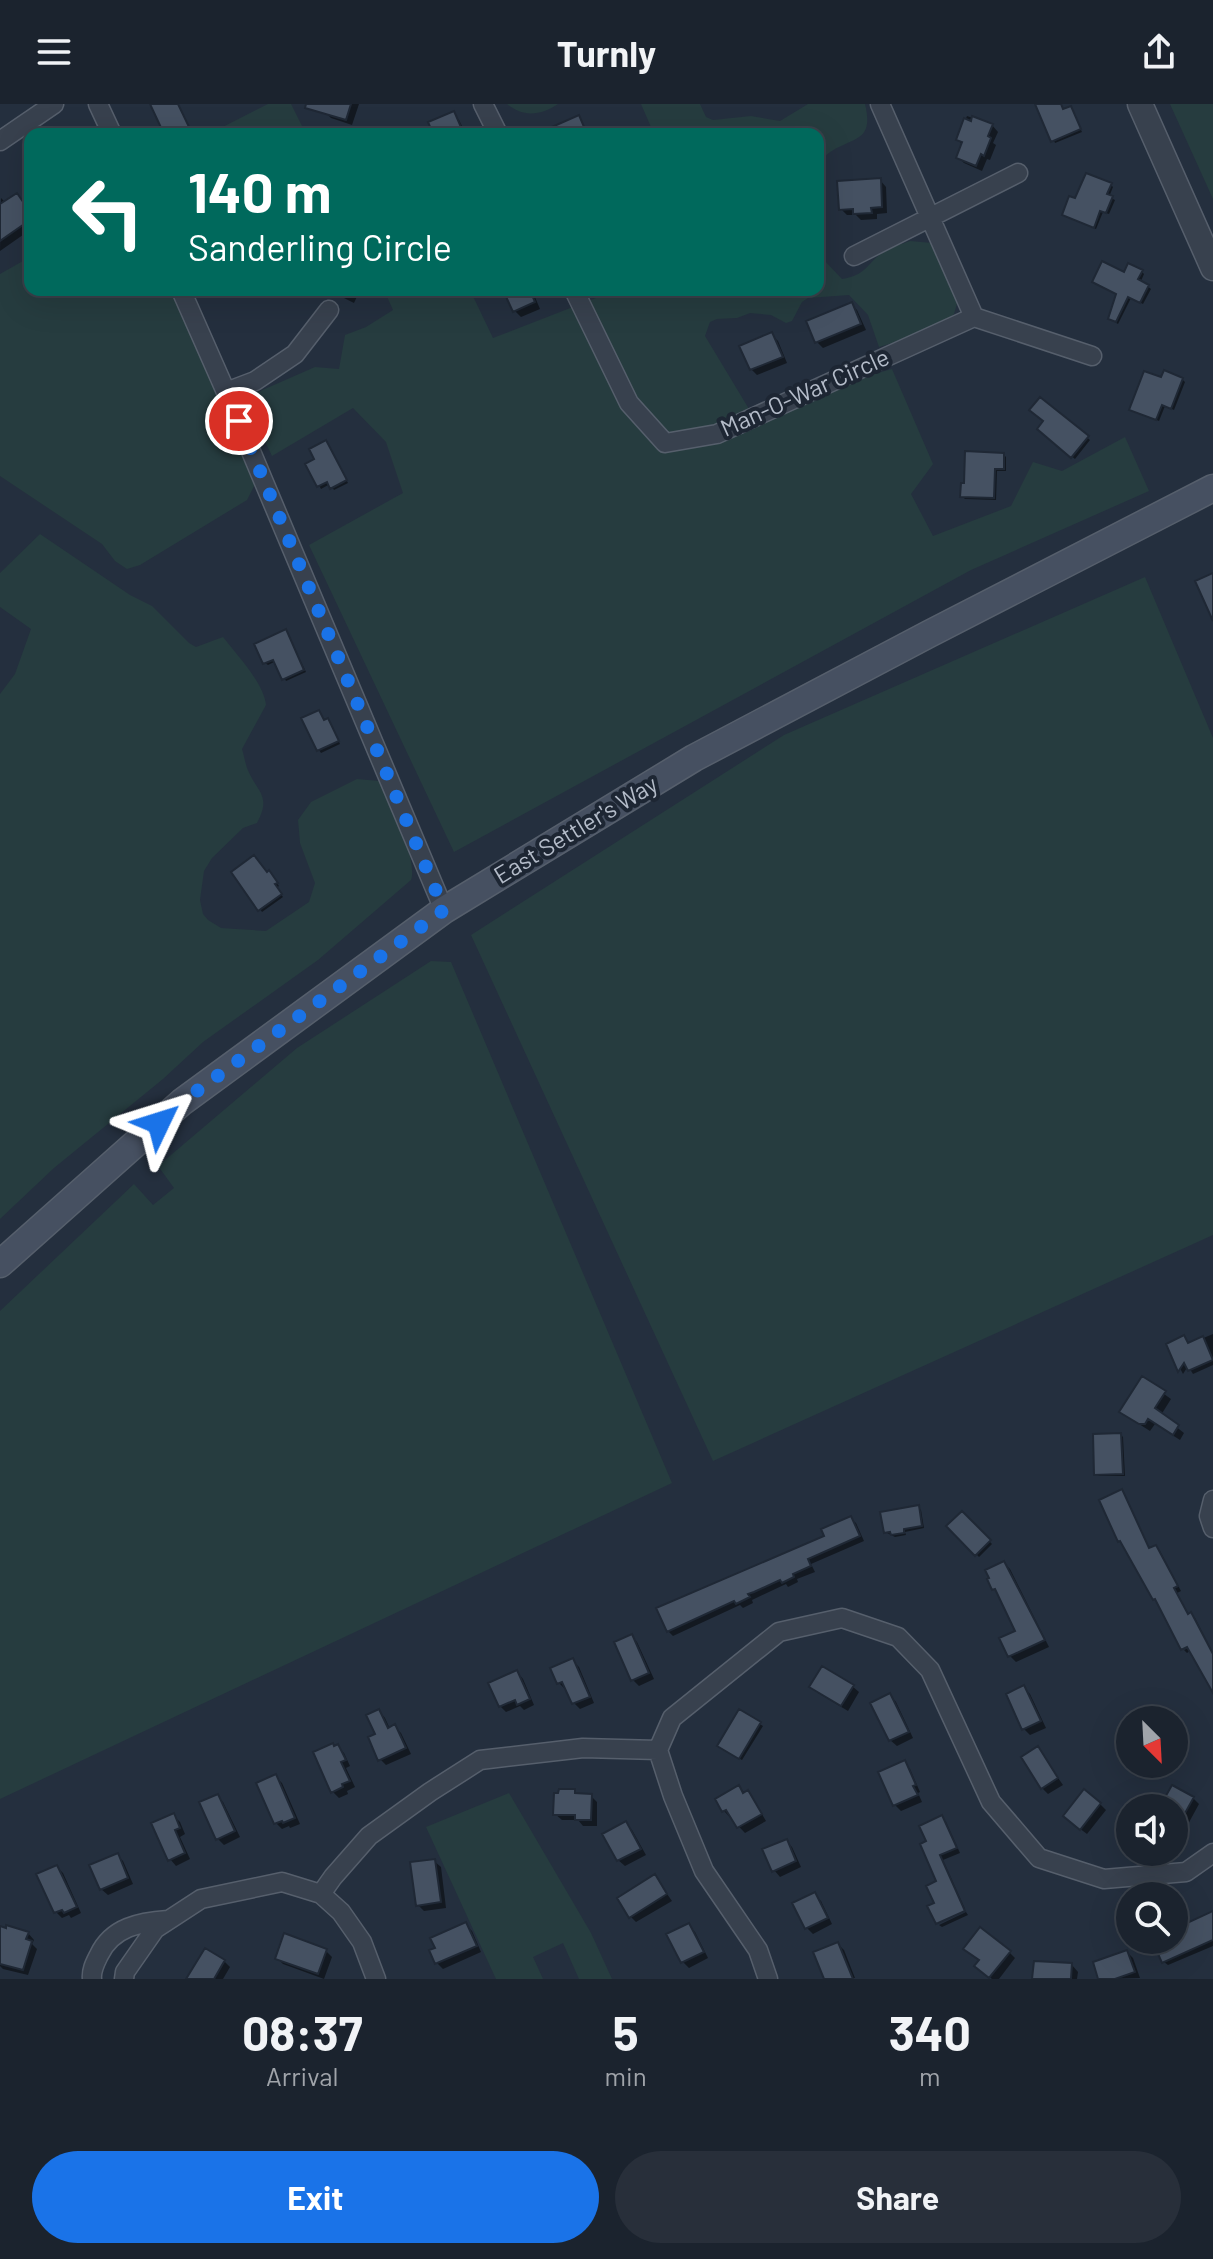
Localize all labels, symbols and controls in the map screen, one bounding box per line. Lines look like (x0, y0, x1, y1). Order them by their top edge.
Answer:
icon: menu (32, 30, 76, 74)
icon: share (1137, 30, 1181, 74)
text: Turnly (557, 31, 656, 74)
text: 140 m (188, 157, 332, 224)
icon: left (56, 160, 160, 264)
text: Sanderling Circle (188, 225, 452, 268)
street label: Man-O-War Circle (715, 341, 893, 442)
pin (205, 387, 273, 455)
icon: arrive (217, 399, 261, 443)
street label: East Settler's Way (488, 768, 662, 889)
position arrow (117, 1081, 201, 1165)
north arrow (1116, 1706, 1188, 1778)
map controls (1116, 1706, 1188, 1954)
button: sound (1116, 1794, 1188, 1866)
button: search (1116, 1882, 1188, 1954)
text: 08:37 (242, 2003, 363, 2061)
text: 5 (613, 2003, 639, 2061)
text: 340 (889, 2003, 971, 2061)
text: Arrival (266, 2060, 339, 2091)
text: min (605, 2060, 647, 2091)
text: m (919, 2060, 941, 2091)
button: Exit (32, 2151, 599, 2243)
button: Share (615, 2151, 1181, 2243)

